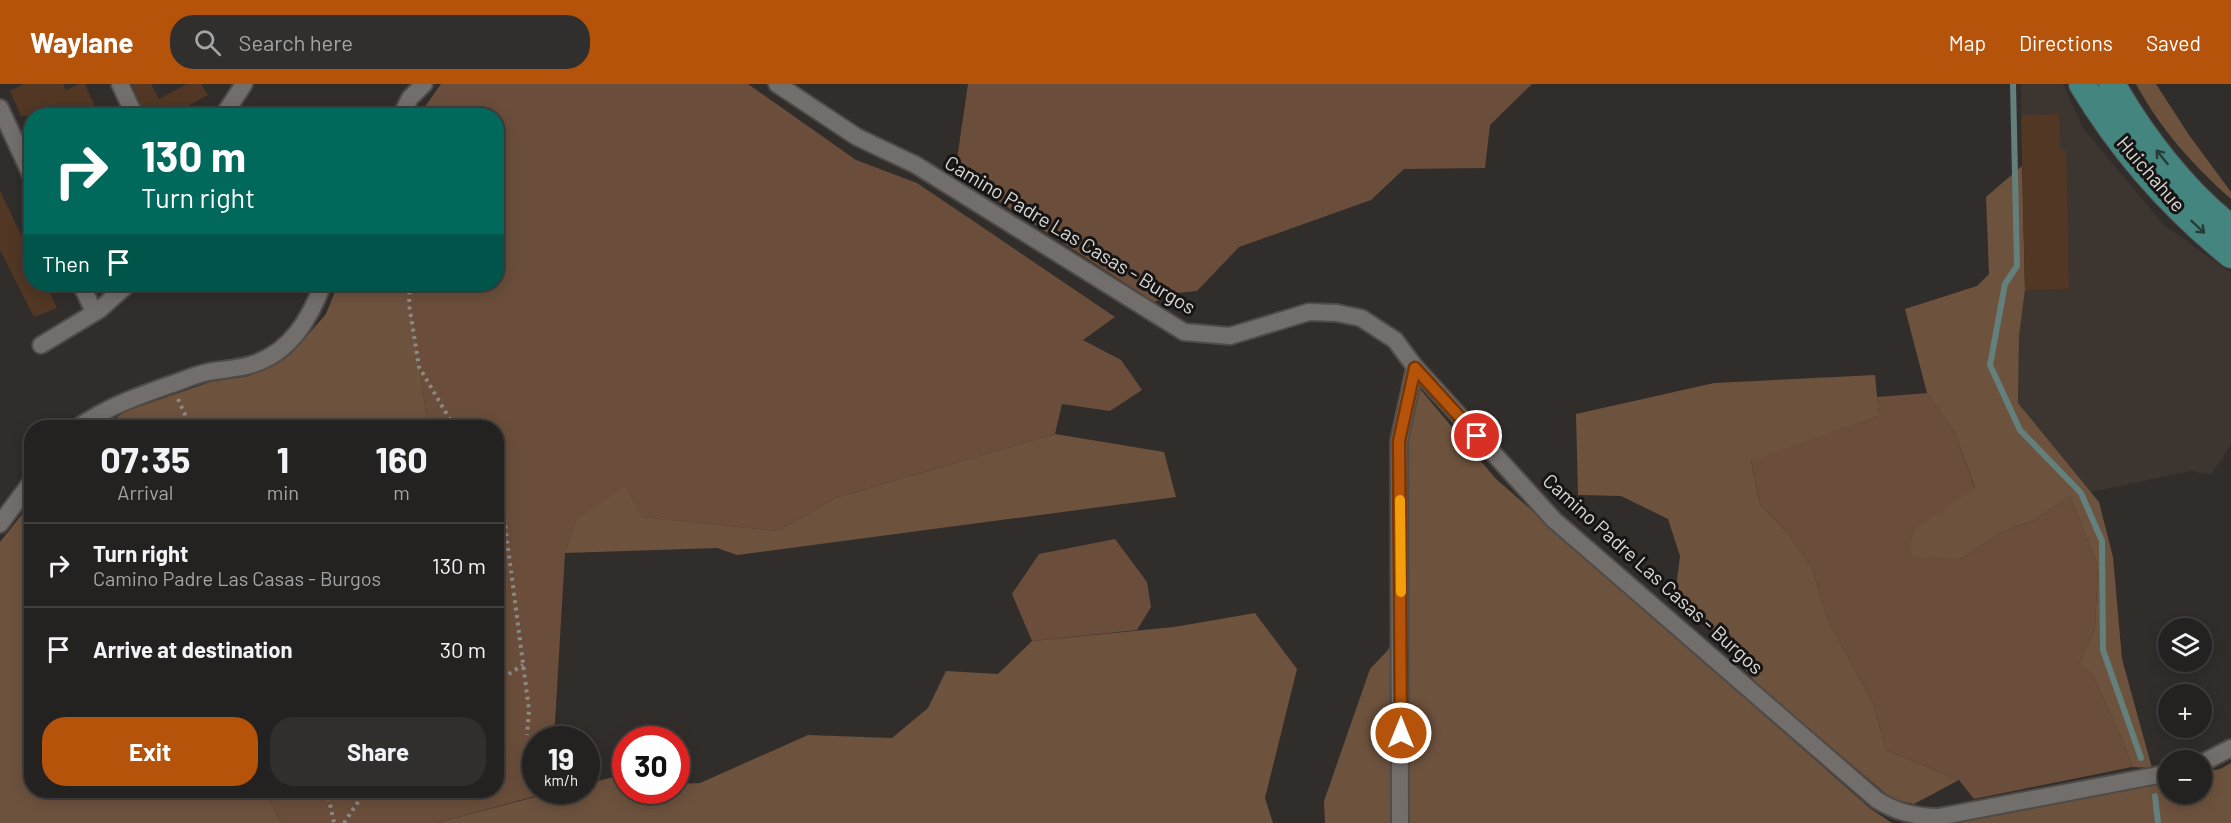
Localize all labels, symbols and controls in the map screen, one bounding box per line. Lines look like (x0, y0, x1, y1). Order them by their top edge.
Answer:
search box (170, 15, 590, 69)
text: Waylane (30, 25, 134, 59)
icon: search (191, 26, 224, 59)
text: Search here (239, 29, 353, 55)
text: Map (1949, 30, 1986, 55)
text: Directions (2019, 30, 2113, 55)
text: Saved (2146, 30, 2201, 55)
text: 130 m (141, 130, 246, 180)
street label: Huichahue (2112, 131, 2191, 216)
icon: right (42, 132, 120, 210)
one-way arrow (2156, 149, 2169, 165)
street label: Camino Padre Las Casas - Burgos (941, 150, 1200, 319)
text: Turn right (141, 181, 255, 213)
one-way arrow (2191, 219, 2206, 234)
icon: arrive (102, 246, 135, 279)
text: Then (42, 250, 90, 276)
pin (1451, 410, 1502, 461)
icon: arrive (1460, 419, 1493, 452)
text: 07:35 (100, 437, 190, 480)
text: 1 (276, 437, 289, 480)
text: 160 (375, 437, 428, 480)
street label: Camino Padre Las Casas - Burgos (1539, 468, 1769, 679)
text: Arrival (117, 480, 173, 504)
text: min (267, 480, 299, 504)
text: m (393, 480, 410, 504)
text: Turn right (93, 540, 188, 566)
icon: right (42, 549, 75, 582)
text: 130 m (432, 552, 486, 578)
text: Camino Padre Las Casas - Burgos (93, 566, 381, 590)
map controls (2158, 618, 2212, 804)
button: layers (2158, 618, 2212, 672)
icon: arrive (42, 633, 75, 666)
text: Arrive at destination (93, 636, 292, 662)
text: 30 m (440, 636, 486, 662)
button: + (2158, 684, 2212, 738)
position arrow (1369, 701, 1433, 765)
button: Exit (42, 717, 258, 786)
button: Share (270, 717, 486, 786)
speed limit sign: 30 (612, 726, 690, 804)
text: 19 (548, 740, 574, 776)
button: − (2158, 750, 2212, 804)
text: km/h (544, 771, 578, 789)

